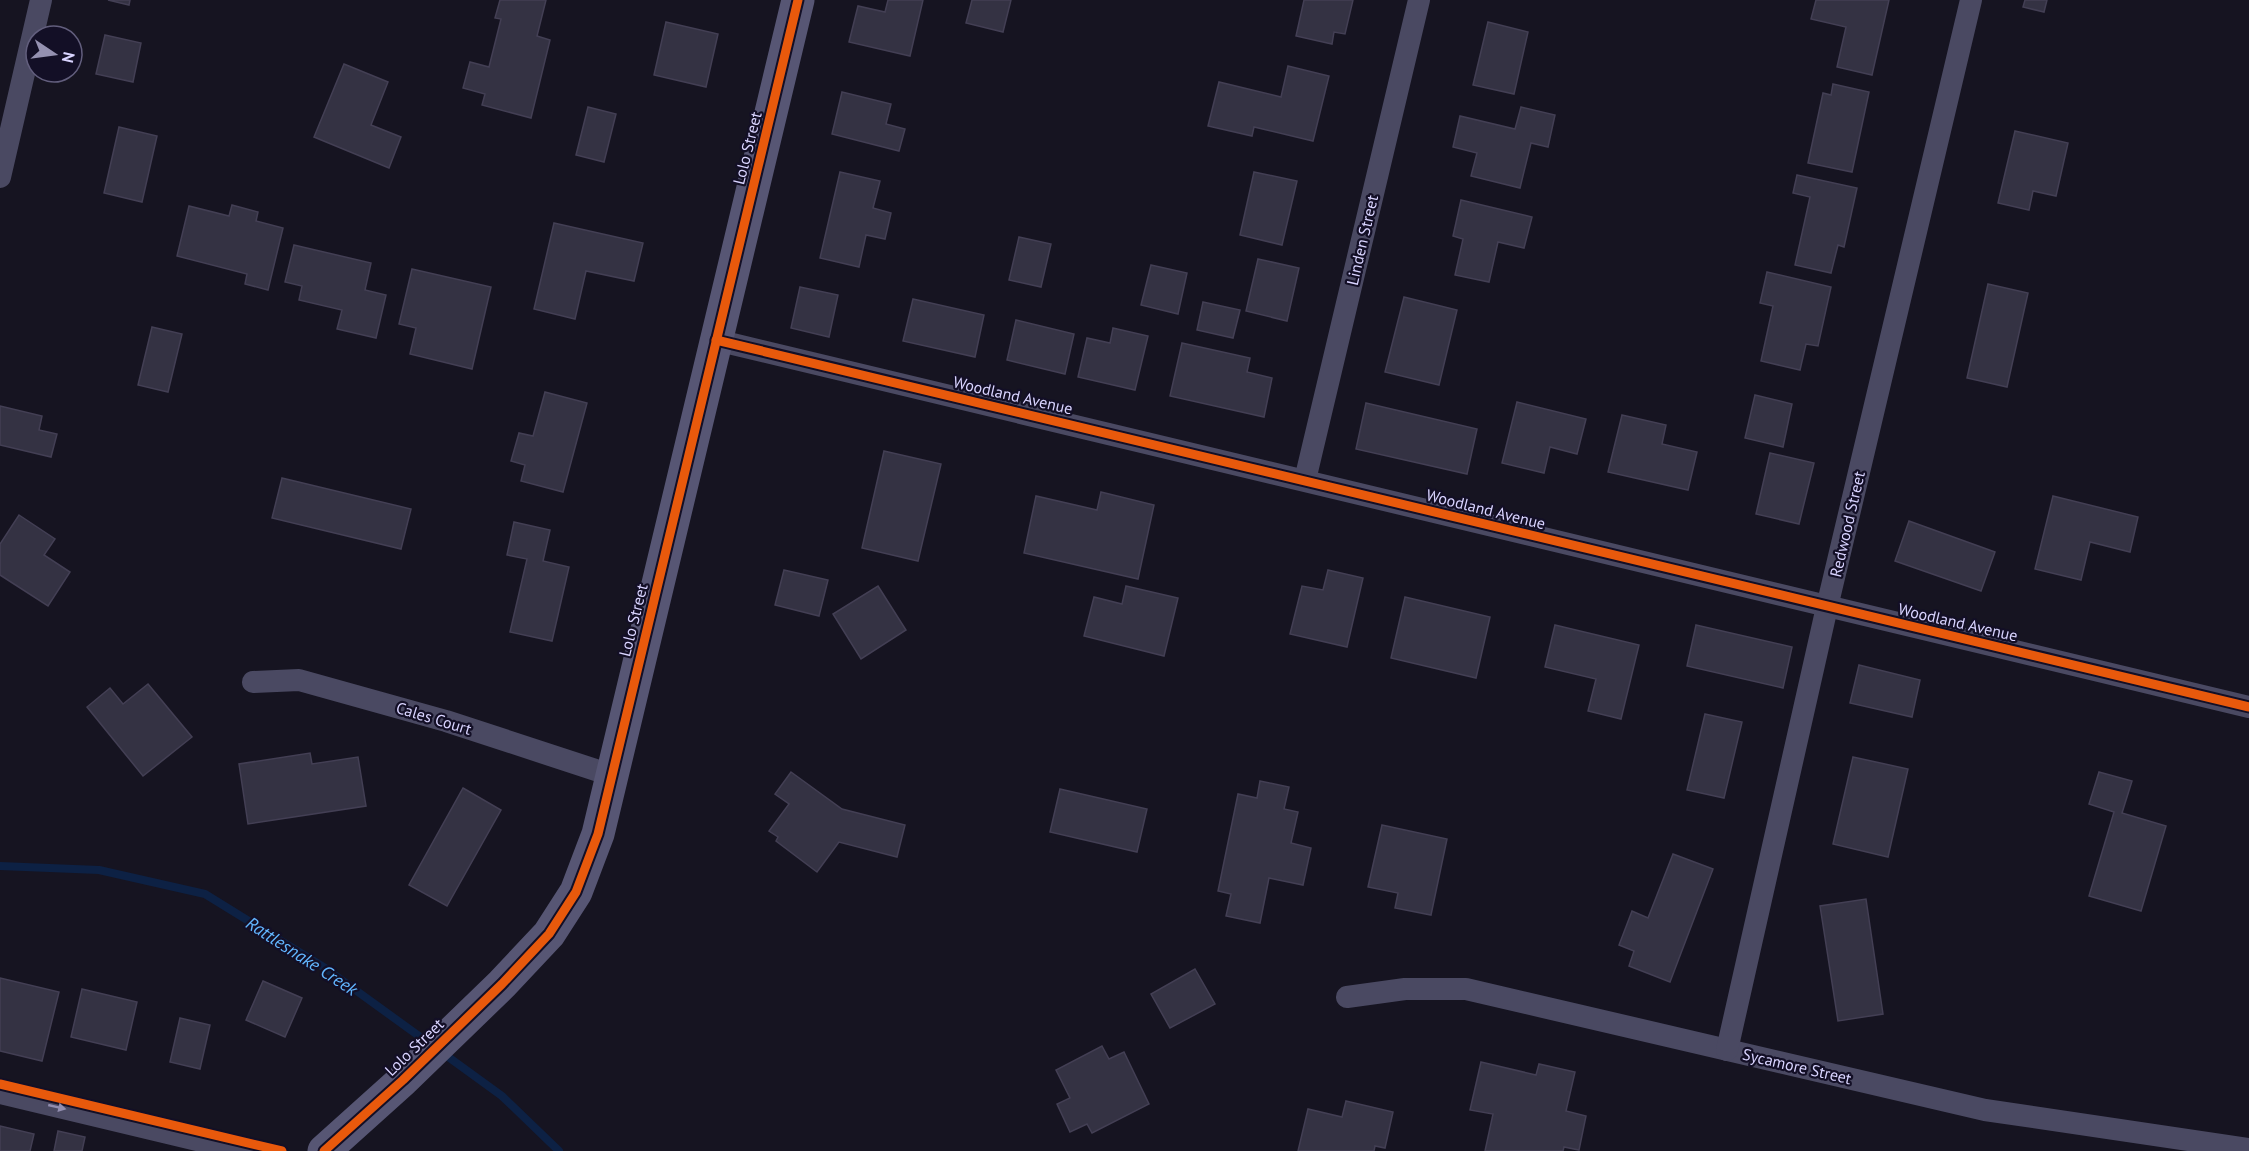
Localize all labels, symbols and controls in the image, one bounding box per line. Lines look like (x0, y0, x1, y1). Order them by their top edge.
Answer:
north arrow (24, 24, 84, 84)
text: N (58, 50, 80, 65)
street label: Lolo Street (728, 109, 766, 186)
street label: Linden Street (1342, 192, 1382, 287)
street label: Woodland Avenue (951, 372, 1075, 418)
street label: Redwood Street (1825, 469, 1869, 579)
street label: Woodland Avenue (1424, 485, 1548, 533)
street label: Lolo Street (614, 581, 652, 658)
street label: Woodland Avenue (1896, 599, 2020, 645)
street label: Cales Court (394, 697, 475, 739)
water label: Rattlesnake Creek (242, 911, 363, 1001)
street label: Lolo Street (380, 1014, 448, 1080)
street label: Sycamore Street (1741, 1044, 1854, 1088)
one-way arrow (48, 1102, 66, 1112)

